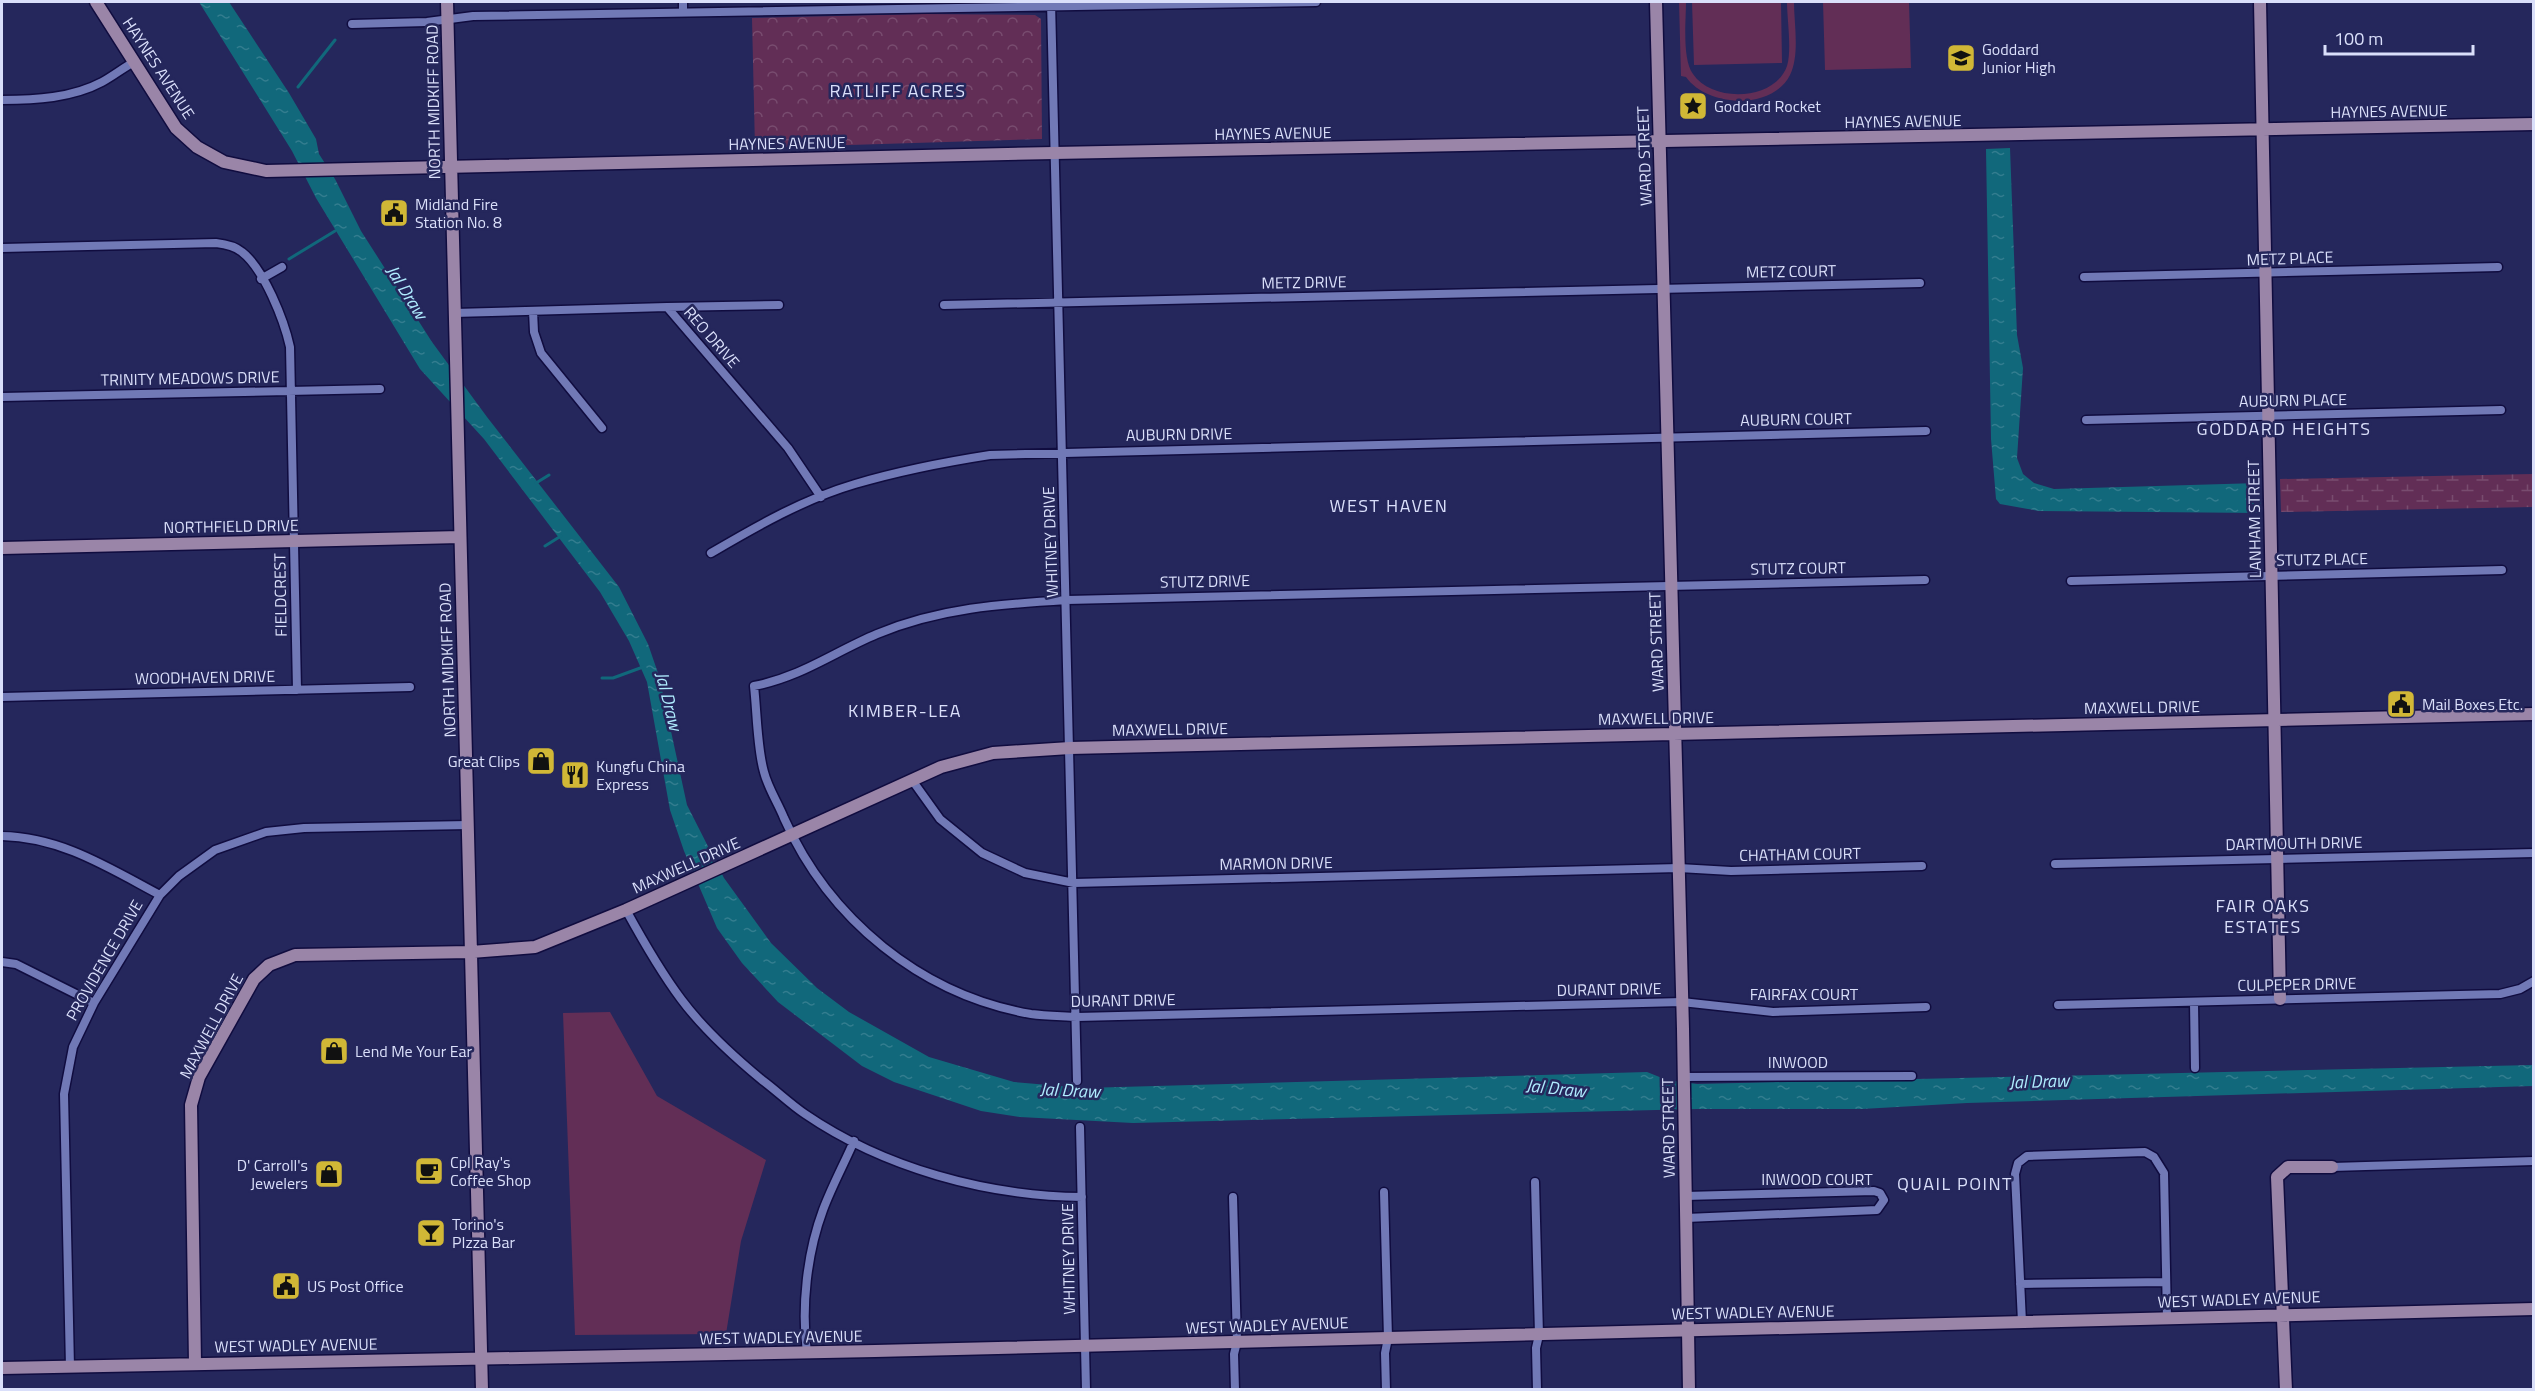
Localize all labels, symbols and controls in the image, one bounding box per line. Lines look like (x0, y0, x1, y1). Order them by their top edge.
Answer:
street label: HAYNES AVENUE (117, 12, 201, 124)
scale bar (2325, 18, 2474, 56)
street label: NORTH MIDKIFF ROAD (420, 24, 446, 180)
text: 100 m (2334, 25, 2383, 52)
place label: Goddard Junior High (1982, 37, 2056, 79)
school or university icon: Goddard Junior High (1945, 42, 1977, 74)
district label: RATLIFF ACRES (830, 77, 966, 104)
place icon: Goddard Rocket (1677, 90, 1709, 122)
place label: Goddard Rocket (1714, 94, 1821, 118)
street label: HAYNES AVENUE (2330, 98, 2448, 124)
street label: WARD STREET (1630, 105, 1658, 206)
street label: HAYNES AVENUE (1844, 108, 1962, 134)
street label: HAYNES AVENUE (1214, 120, 1332, 146)
street label: HAYNES AVENUE (728, 130, 846, 156)
place label: Midland Fire Station No. 8 (415, 192, 502, 234)
public building icon: Midland Fire Station No. 8 (378, 197, 410, 229)
street label: METZ PLACE (2246, 244, 2334, 272)
street label: METZ COURT (1746, 258, 1837, 284)
water label: Jal Draw (380, 259, 435, 326)
street label: METZ DRIVE (1261, 269, 1347, 295)
street label: REO DRIVE (678, 301, 746, 373)
street label: TRINITY MEADOWS DRIVE (100, 364, 280, 392)
street label: AUBURN PLACE (2239, 387, 2347, 413)
street label: AUBURN COURT (1740, 406, 1853, 432)
district label: GODDARD HEIGHTS (2197, 415, 2371, 442)
street label: AUBURN DRIVE (1126, 421, 1233, 447)
street label: LANHAM STREET (2241, 459, 2267, 578)
street label: WHITNEY DRIVE (1036, 486, 1064, 598)
district label: WEST HAVEN (1329, 492, 1449, 519)
street label: NORTHFIELD DRIVE (163, 513, 299, 539)
street label: STUTZ PLACE (2276, 546, 2368, 572)
street label: FIELDCREST (267, 552, 293, 637)
street label: STUTZ COURT (1750, 555, 1846, 581)
street label: STUTZ DRIVE (1160, 568, 1250, 594)
street label: NORTH MIDKIFF ROAD (432, 582, 462, 738)
street label: WARD STREET (1642, 591, 1670, 692)
street label: WOODHAVEN DRIVE (135, 664, 275, 690)
water label: Jal Draw (649, 669, 690, 735)
public building icon: Mail Boxes Etc. (2385, 688, 2417, 720)
place label: Mail Boxes Etc. (2422, 692, 2523, 716)
street label: MAXWELL DRIVE (2084, 694, 2200, 720)
district label: KIMBER-LEA (848, 697, 962, 724)
street label: MAXWELL DRIVE (1598, 705, 1714, 731)
street label: MAXWELL DRIVE (1112, 716, 1228, 742)
shop icon: Great Clips (525, 745, 557, 777)
place label: Great Clips (448, 749, 520, 773)
place label: Kungfu China Express (596, 754, 685, 796)
restaurant icon: Kungfu China Express (559, 759, 591, 791)
street label: MAXWELL DRIVE (628, 830, 744, 900)
street label: DARTMOUTH DRIVE (2225, 830, 2363, 856)
street label: CHATHAM COURT (1739, 841, 1862, 867)
street label: MARMON DRIVE (1219, 850, 1333, 876)
district label: FAIR OAKS ESTATES (2216, 892, 2310, 940)
street label: PROVIDENCE DRIVE (60, 895, 149, 1025)
street label: MAXWELL DRIVE (173, 969, 249, 1083)
street label: CULPEPER DRIVE (2237, 971, 2357, 997)
street label: DURANT DRIVE (1556, 976, 1662, 1002)
street label: FAIRFAX COURT (1750, 982, 1859, 1006)
street label: DURANT DRIVE (1070, 987, 1176, 1013)
shop icon: Lend Me Your Ear (318, 1035, 350, 1067)
place label: Lend Me Your Ear (355, 1039, 473, 1063)
street label: INWOOD (1768, 1050, 1828, 1074)
water label: Jal Draw (2009, 1066, 2071, 1096)
water label: Jal Draw (1525, 1071, 1589, 1105)
water label: Jal Draw (1039, 1075, 1103, 1105)
street label: WARD STREET (1655, 1077, 1681, 1178)
place label: Cpl Ray's Coffee Shop (450, 1150, 531, 1192)
place label: D' Carroll's Jewelers (237, 1153, 308, 1195)
cafe icon: Cpl Ray's Coffee Shop (413, 1155, 445, 1187)
shop icon: D' Carroll's Jewelers (313, 1158, 345, 1190)
street label: INWOOD COURT (1761, 1167, 1873, 1191)
district label: QUAIL POINT (1897, 1170, 2013, 1197)
street label: WHITNEY DRIVE (1055, 1203, 1081, 1315)
place label: Torino's PIzza Bar (452, 1212, 515, 1254)
bar icon: Torino's PIzza Bar (415, 1217, 447, 1249)
public building icon: US Post Office (270, 1270, 302, 1302)
place label: US Post Office (307, 1274, 404, 1298)
street label: WEST WADLEY AVENUE (2157, 1284, 2321, 1314)
street label: WEST WADLEY AVENUE (1671, 1299, 1835, 1325)
street label: WEST WADLEY AVENUE (1185, 1310, 1349, 1340)
street label: WEST WADLEY AVENUE (699, 1324, 863, 1350)
street label: WEST WADLEY AVENUE (214, 1332, 378, 1358)

